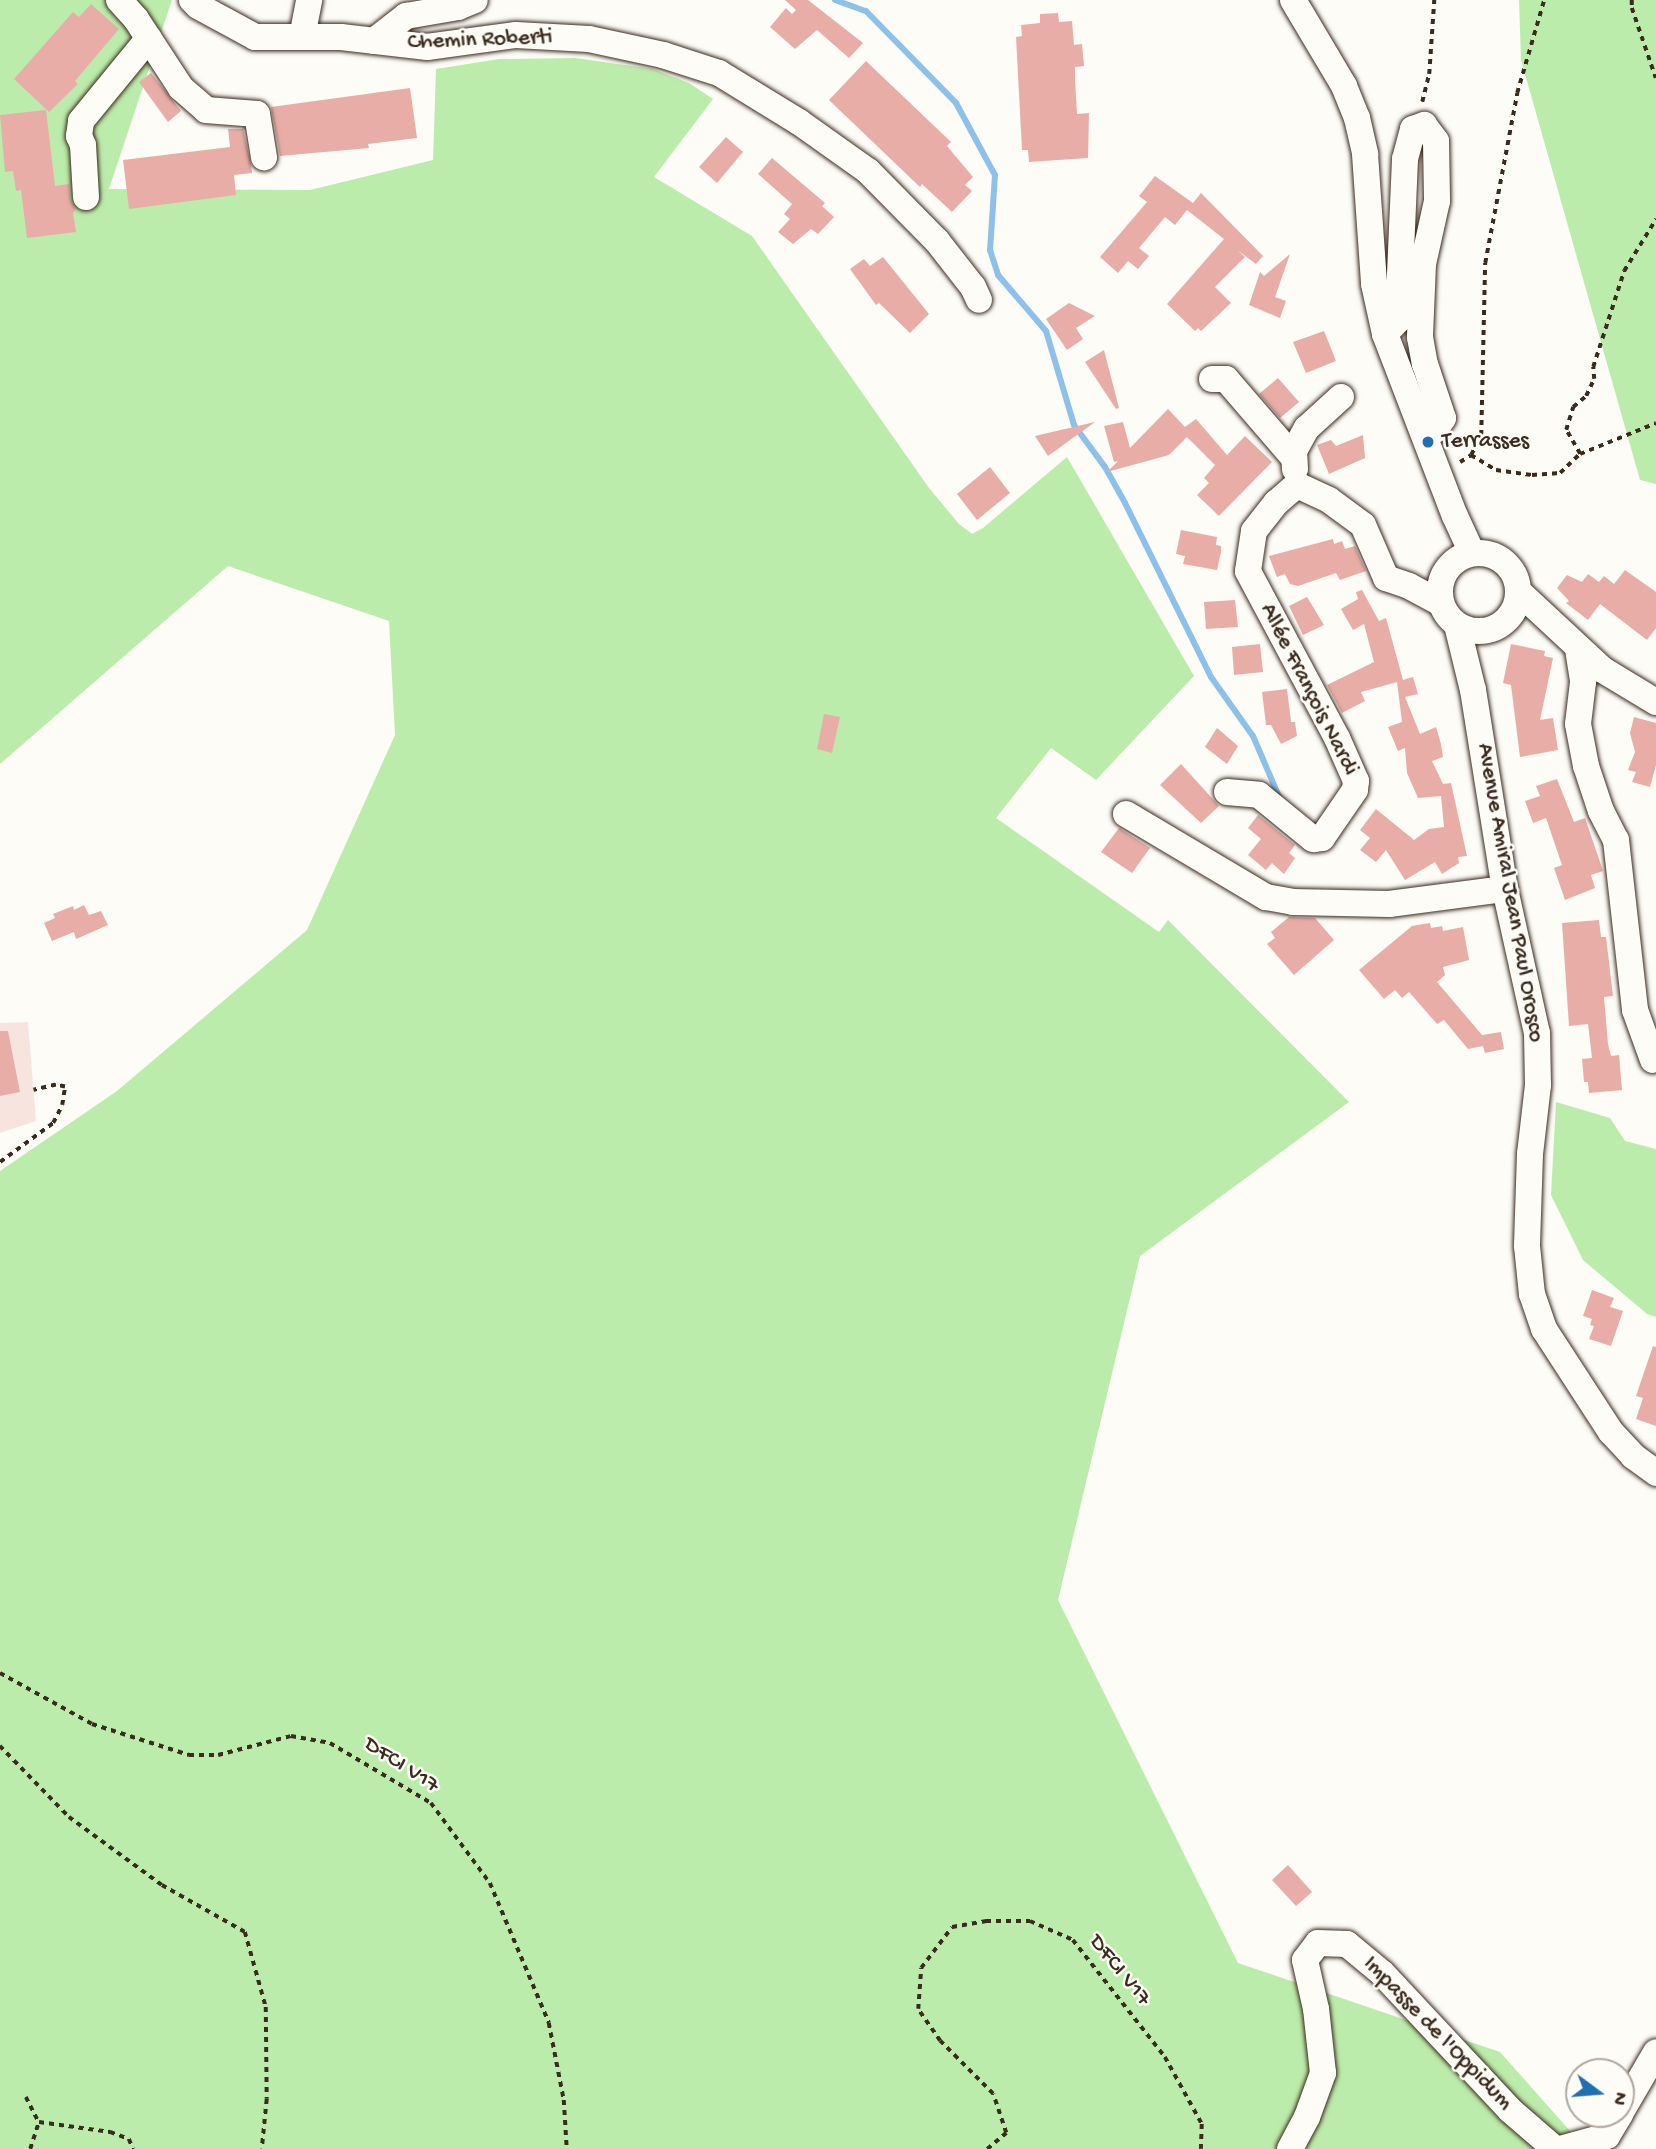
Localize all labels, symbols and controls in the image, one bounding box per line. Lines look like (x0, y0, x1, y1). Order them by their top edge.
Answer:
street label: Chemin Roberti (407, 25, 553, 57)
place label: Terrasses (1442, 428, 1529, 456)
marker: Terrasses (1420, 434, 1436, 450)
street label: Allée François Nardi (1253, 599, 1363, 781)
street label: Avenue Amiral Jean Paul Orosco (1469, 741, 1549, 1045)
street label: DFCI V17 (358, 1731, 444, 1801)
street label: DFCI V17 (1082, 1930, 1156, 2012)
street label: Impasse de l'Oppidum (1356, 1951, 1518, 2117)
north arrow (1565, 2058, 1635, 2128)
text: N (1606, 2089, 1632, 2108)

